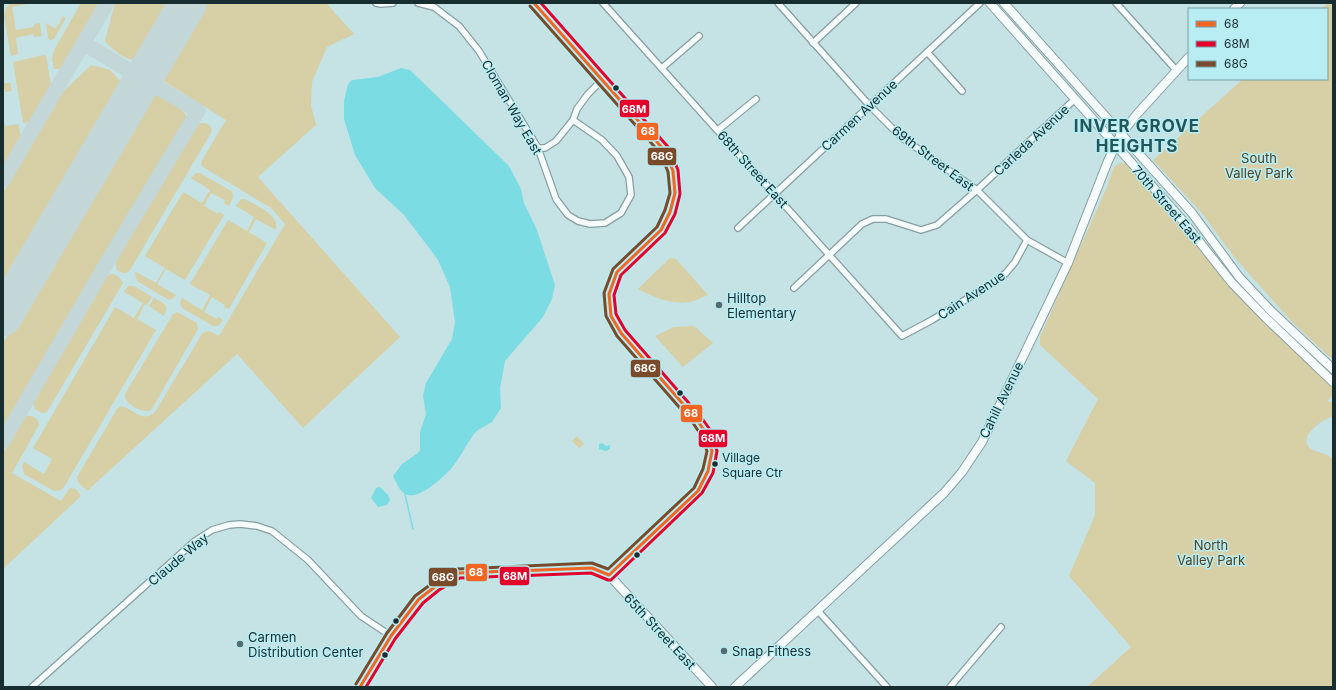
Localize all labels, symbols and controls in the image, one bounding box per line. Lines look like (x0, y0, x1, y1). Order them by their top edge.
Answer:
legend (1188, 8, 1328, 80)
text: 68 (1224, 16, 1239, 31)
text: 68M (1224, 36, 1250, 51)
text: 68G (1224, 56, 1248, 71)
street label: Cloman Way East (478, 57, 546, 157)
street label: Carmen Avenue (818, 76, 900, 154)
unlabelled marker (611, 83, 621, 93)
line badge: 68M (619, 99, 650, 118)
street label: Carleda Avenue (990, 101, 1072, 179)
text: 68M (622, 102, 646, 116)
district label: INVER GROVE HEIGHTS (1074, 116, 1200, 156)
line badge: 68 (636, 122, 659, 141)
street label: 69th Street East (889, 122, 977, 194)
text: 68 (641, 124, 655, 138)
street label: 68th Street East (714, 127, 792, 211)
line badge: 68G (647, 147, 677, 166)
text: 68G (651, 149, 673, 163)
park label: South Valley Park (1225, 150, 1293, 181)
street label: 70th Street East (1129, 162, 1205, 246)
street label: Cain Avenue (934, 267, 1008, 323)
place label: Hilltop Elementary (727, 290, 796, 321)
marker: Hilltop Elementary (714, 300, 724, 310)
line badge: 68G (630, 359, 661, 378)
street label: Cahill Avenue (976, 359, 1026, 441)
text: 68G (634, 361, 656, 375)
unlabelled marker (675, 388, 685, 398)
line badge: 68 (680, 404, 703, 423)
text: 68 (684, 406, 698, 420)
line badge: 68M (698, 429, 728, 448)
text: 68M (701, 431, 725, 445)
place label: Village Square Ctr (722, 450, 783, 480)
marker: Village Square Ctr (710, 459, 720, 469)
street label: Claude Way (145, 529, 211, 589)
park label: North Valley Park (1177, 537, 1245, 568)
unlabelled marker (632, 550, 642, 560)
line badge: 68 (465, 563, 488, 582)
text: 68 (469, 565, 483, 579)
line badge: 68M (499, 566, 530, 586)
line badge: 68G (428, 567, 458, 587)
text: 68M (503, 569, 527, 583)
text: 68G (432, 570, 454, 584)
street label: 65th Street East (621, 590, 699, 672)
unlabelled marker (391, 616, 401, 626)
place label: Carmen Distribution Center (248, 629, 364, 660)
marker: Carmen Distribution Center (235, 639, 245, 649)
place label: Snap Fitness (732, 643, 811, 659)
marker: Snap Fitness (719, 646, 729, 656)
unlabelled marker (380, 650, 390, 660)

